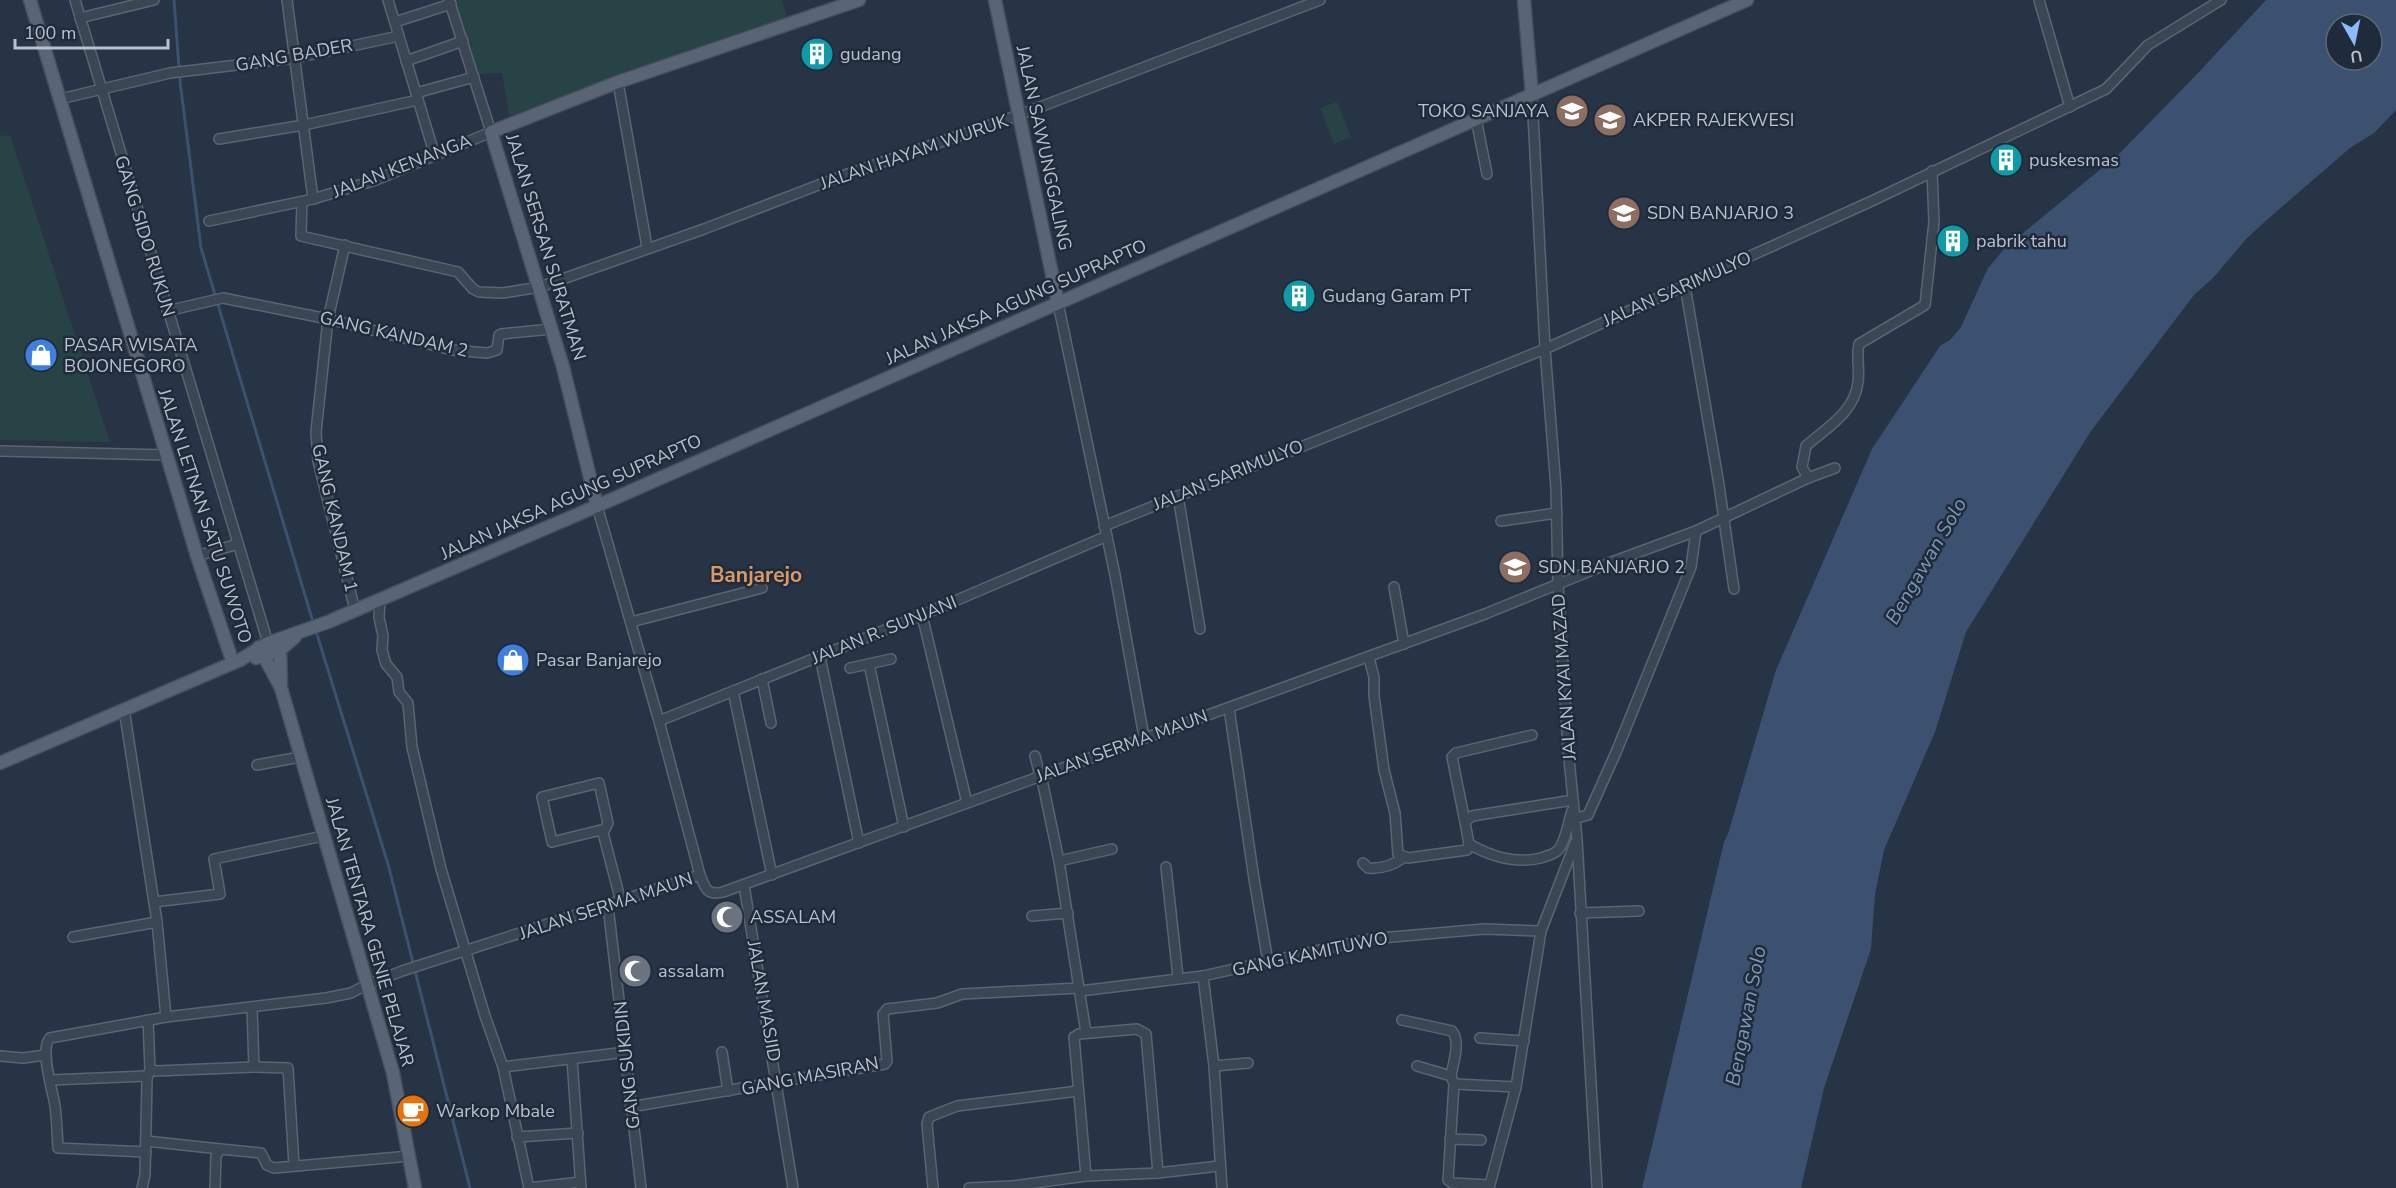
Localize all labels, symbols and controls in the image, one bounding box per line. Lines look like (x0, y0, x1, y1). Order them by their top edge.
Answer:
scale bar (15, 12, 168, 50)
north arrow (2324, 12, 2384, 72)
text: 100 m (24, 21, 76, 45)
street label: GANG BADER (234, 33, 354, 77)
building icon: gudang (799, 36, 835, 72)
place label: gudang (840, 42, 901, 66)
street label: JALAN SAWUNGGALING (1010, 42, 1077, 253)
text: U (2349, 44, 2364, 68)
school or university icon: TOKO SANJAYA (1554, 93, 1590, 129)
place label: TOKO SANJAYA (1418, 99, 1549, 123)
school or university icon: AKPER RAJEKWESI (1592, 102, 1628, 138)
street label: JALAN HAYAM WURUK (816, 108, 1012, 196)
place label: AKPER RAJEKWESI (1633, 108, 1794, 132)
street label: JALAN KENANGA (328, 128, 475, 204)
street label: JALAN SERSAN SURATMAN (500, 130, 592, 363)
building icon: puskesmas (1988, 142, 2024, 178)
place label: puskesmas (2029, 148, 2119, 172)
street label: GANG SIDO RUKUN (109, 152, 181, 320)
school or university icon: SDN BANJARJO 3 (1606, 195, 1642, 231)
place label: SDN BANJARJO 3 (1647, 201, 1794, 225)
building icon: pabrik tahu (1935, 223, 1971, 259)
place label: pabrik tahu (1976, 229, 2067, 253)
street label: JALAN JAKSA AGUNG SUPRAPTO (881, 233, 1150, 371)
street label: JALAN SARIMULYO (1598, 245, 1755, 333)
building icon: Gudang Garam PT (1281, 278, 1317, 314)
place label: Gudang Garam PT (1322, 284, 1471, 308)
street label: GANG KANDAM 2 (317, 305, 471, 363)
place label: PASAR WISATA BOJONEGORO (64, 333, 198, 378)
shop icon: PASAR WISATA BOJONEGORO (23, 337, 59, 373)
street label: JALAN LETNAN SATU SUWOTO (152, 385, 258, 646)
street label: JALAN JAKSA AGUNG SUPRAPTO (436, 428, 705, 566)
street label: JALAN SARIMULYO (1148, 434, 1307, 516)
street label: GANG KANDAM 1 (306, 441, 364, 595)
water label: Bengawan Solo (1879, 493, 1973, 629)
school or university icon: SDN BANJARJO 2 (1497, 549, 1533, 585)
place label: SDN BANJARJO 2 (1538, 555, 1685, 579)
district label: Banjarejo (710, 561, 802, 589)
street label: JALAN R. SUNJANI (807, 590, 960, 670)
street label: JALAN KYAI MAZAD (1546, 593, 1582, 762)
shop icon: Pasar Banjarejo (495, 642, 531, 678)
place label: Pasar Banjarejo (536, 648, 662, 672)
street label: JALAN SERMA MAUN (1032, 704, 1211, 789)
street label: JALAN TENTARA GENIE PELAJAR (320, 794, 420, 1069)
street label: JALAN SERMA MAUN (515, 867, 696, 946)
mosque icon: ASSALAM (709, 899, 745, 935)
place label: ASSALAM (750, 905, 836, 929)
street label: GANG KAMITUWO (1230, 926, 1390, 982)
street label: JALAN MASJID (741, 938, 786, 1063)
water label: Bengawan Solo (1719, 944, 1773, 1088)
mosque icon: assalam (617, 953, 653, 989)
place label: assalam (658, 959, 725, 983)
street label: GANG SUKIDIN (608, 1000, 646, 1130)
street label: GANG MASIRAN (739, 1051, 881, 1101)
cafe icon: Warkop Mbale (395, 1093, 431, 1129)
place label: Warkop Mbale (436, 1099, 555, 1123)

